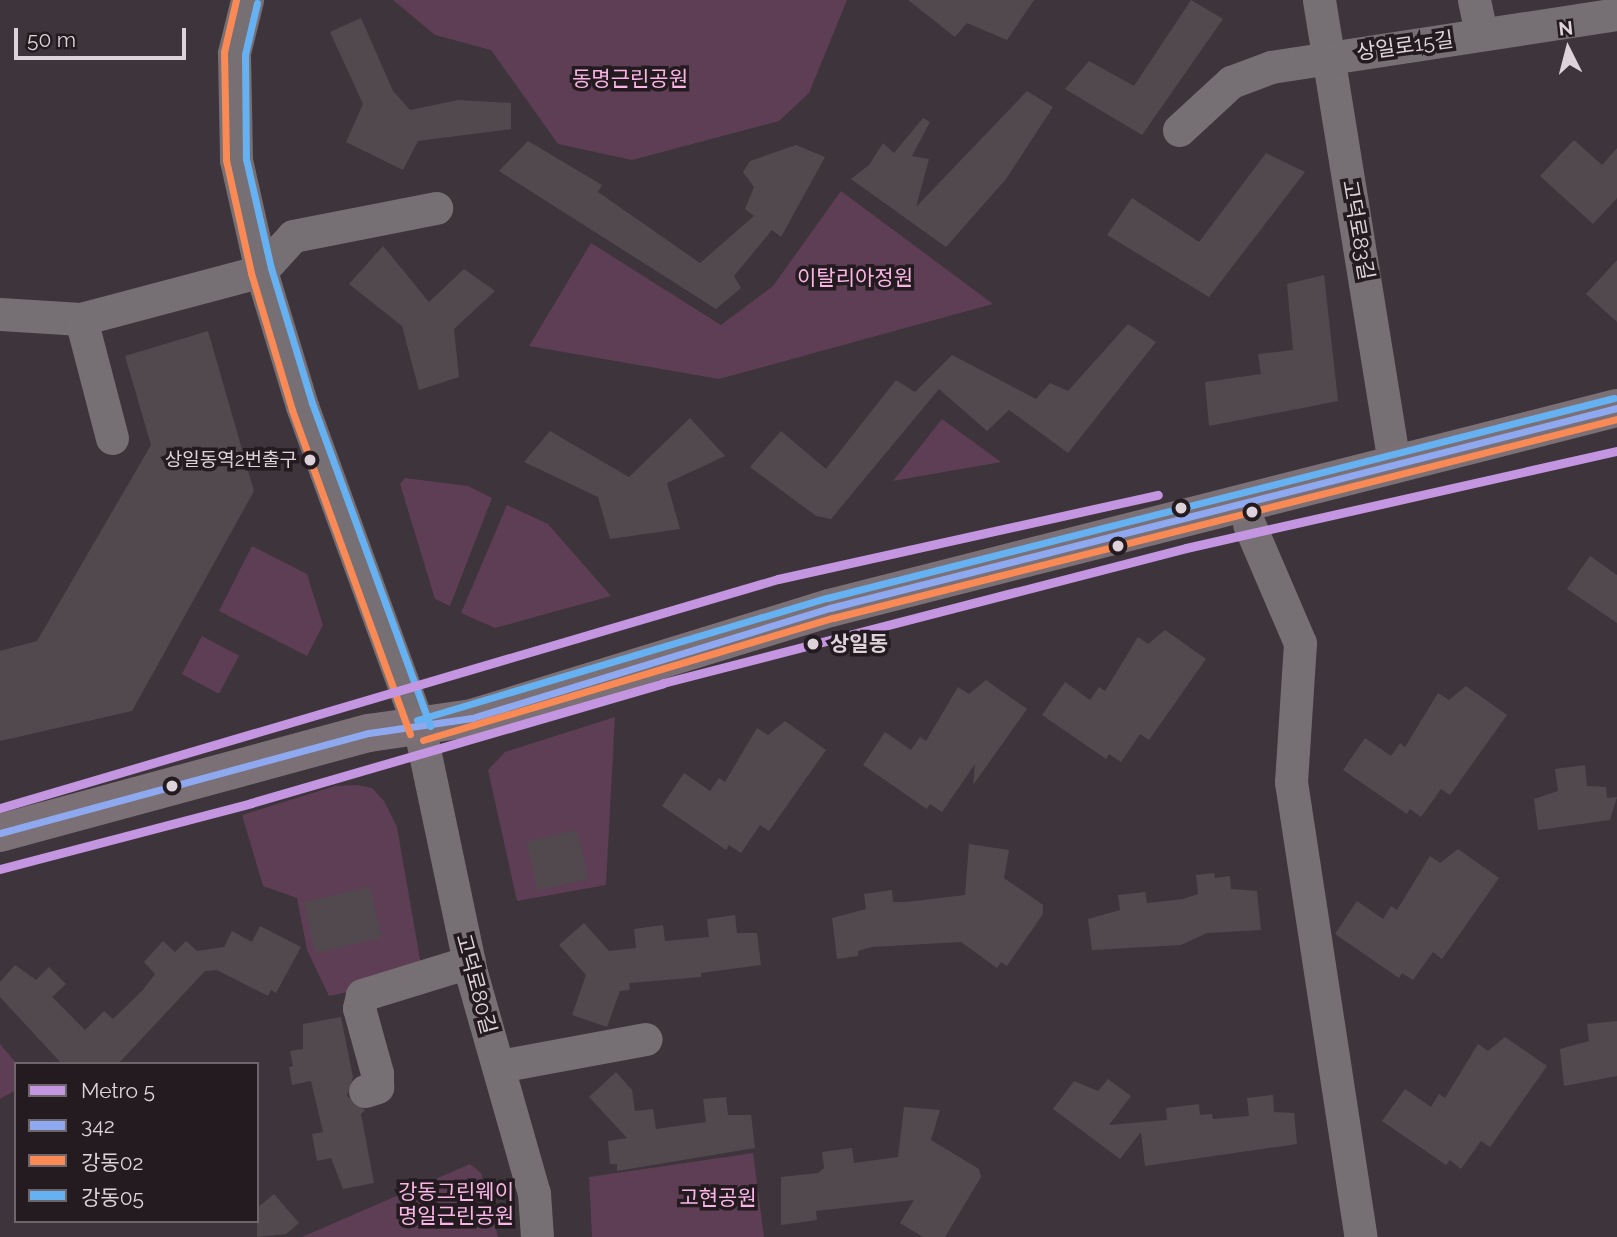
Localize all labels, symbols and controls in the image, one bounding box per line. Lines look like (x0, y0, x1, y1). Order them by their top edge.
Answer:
scale bar (18, 14, 189, 58)
north arrow (1533, 14, 1603, 84)
text: N (1557, 16, 1574, 40)
text: 50 m (27, 27, 76, 52)
street label: 상일로15길 (1355, 27, 1455, 65)
park label: 동명근린공원 (572, 66, 688, 92)
street label: 고덕로83길 (1337, 178, 1379, 282)
park label: 이탈리아정원 (797, 265, 913, 291)
place label: 상일동역2번출구 (165, 449, 297, 471)
marker: 상일동역2번출구 (303, 453, 317, 467)
unlabelled marker (1174, 501, 1188, 515)
unlabelled marker (1245, 505, 1259, 519)
unlabelled marker (1111, 539, 1125, 553)
place label: 상일동 (830, 631, 888, 657)
marker: 상일동 (802, 633, 824, 655)
unlabelled marker (165, 779, 179, 793)
street label: 고덕로80길 (451, 931, 501, 1037)
legend (14, 1062, 259, 1223)
text: Metro 5 (81, 1078, 155, 1103)
text: 342 (81, 1113, 115, 1138)
text: 강동02 (81, 1150, 143, 1175)
park label: 강동그린웨이 명일근린공원 (398, 1179, 514, 1229)
text: 강동05 (81, 1185, 144, 1210)
park label: 고현공원 (679, 1185, 757, 1211)

